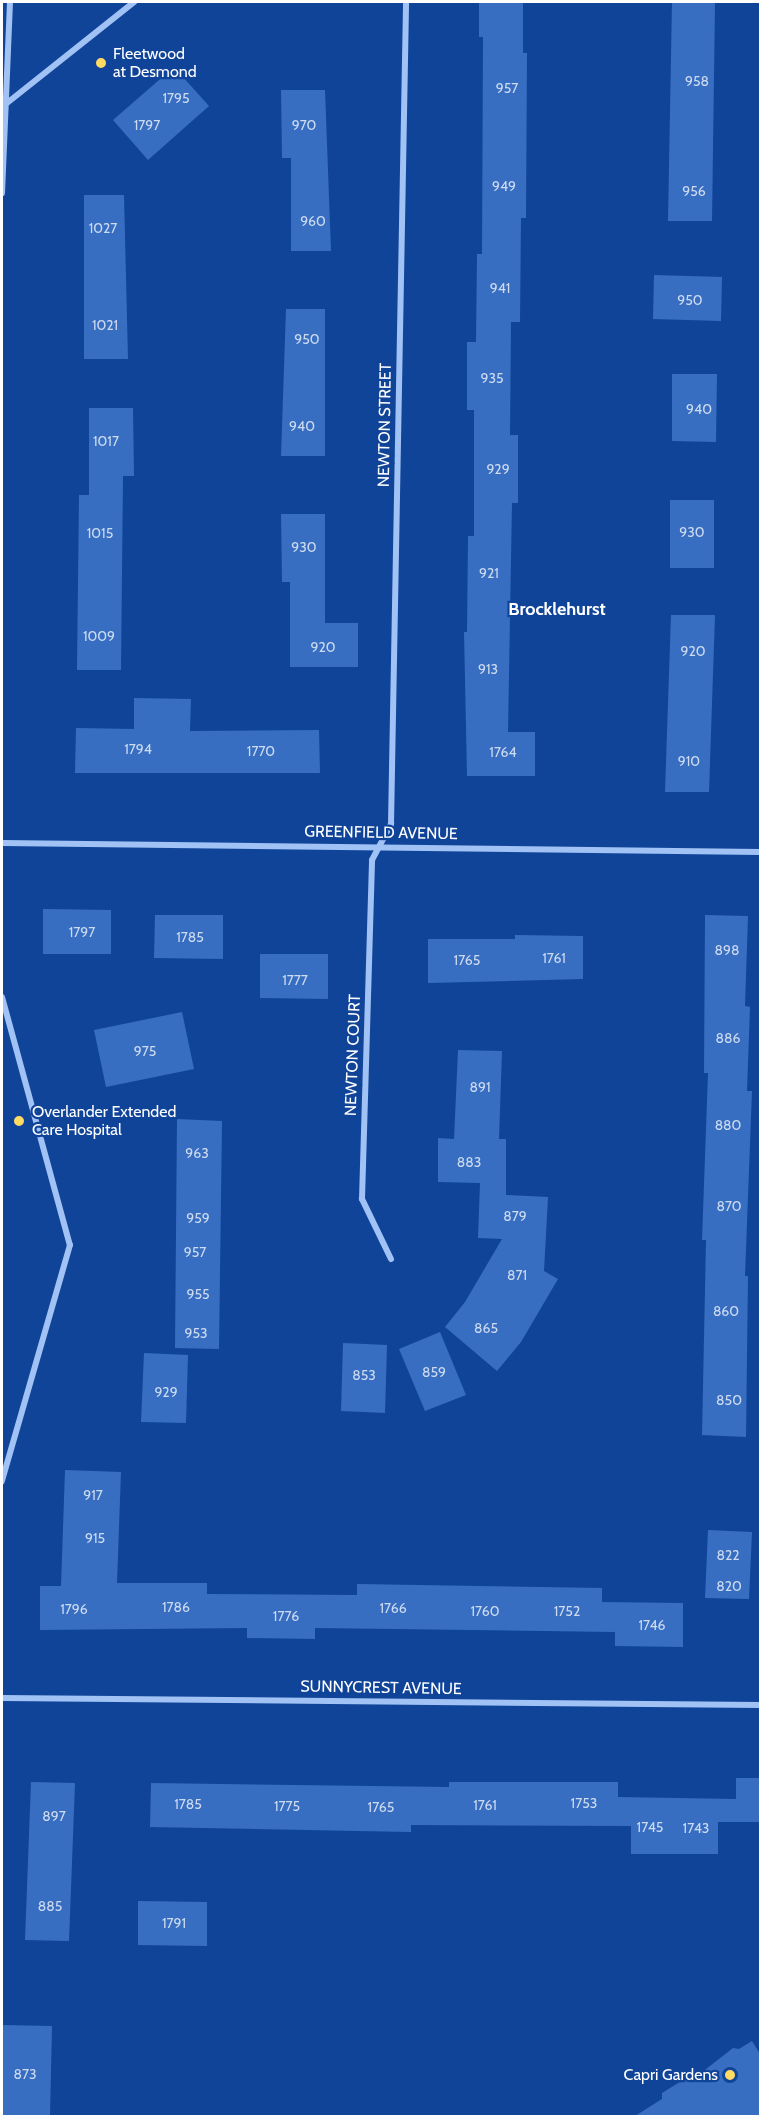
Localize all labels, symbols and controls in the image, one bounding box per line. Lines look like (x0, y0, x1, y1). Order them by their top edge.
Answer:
place label: Fleetwood at Desmond (113, 44, 197, 82)
marker: Fleetwood at Desmond (94, 56, 108, 70)
house number: 958 (685, 73, 709, 89)
house number: 957 (496, 80, 518, 96)
house number: 1795 (162, 90, 190, 106)
house number: 1797 (134, 117, 160, 133)
house number: 970 (292, 117, 316, 133)
house number: 949 (492, 178, 516, 194)
house number: 956 (682, 183, 706, 199)
house number: 960 (300, 213, 326, 229)
house number: 1027 (89, 220, 117, 236)
house number: 941 (490, 280, 510, 296)
house number: 950 (677, 292, 703, 308)
house number: 1021 (92, 317, 118, 333)
house number: 950 (294, 331, 320, 347)
street label: NEWTON STREET (374, 363, 396, 487)
house number: 935 (480, 370, 504, 386)
house number: 940 (686, 401, 712, 417)
house number: 940 (289, 418, 315, 434)
house number: 1017 (93, 433, 119, 449)
house number: 929 (486, 461, 510, 477)
house number: 930 (679, 524, 705, 540)
house number: 1015 (87, 525, 113, 541)
house number: 930 (291, 539, 317, 555)
house number: 921 (479, 565, 499, 581)
district label: Brocklehurst (508, 598, 606, 620)
house number: 1009 (83, 628, 115, 644)
house number: 920 (310, 639, 336, 655)
house number: 920 (680, 643, 706, 659)
house number: 913 (478, 661, 498, 677)
house number: 1794 (124, 741, 152, 757)
house number: 1770 (247, 743, 275, 759)
house number: 1764 (489, 744, 517, 760)
house number: 910 (678, 753, 700, 769)
street label: GREENFIELD AVENUE (304, 822, 458, 844)
house number: 1797 (69, 924, 95, 940)
house number: 1785 (176, 929, 204, 945)
house number: 898 (715, 942, 739, 958)
house number: 1761 (542, 950, 566, 966)
house number: 1765 (454, 952, 480, 968)
house number: 1777 (282, 972, 308, 988)
street label: NEWTON COURT (341, 994, 365, 1116)
house number: 886 (716, 1030, 740, 1046)
house number: 975 (134, 1043, 156, 1059)
house number: 891 (470, 1079, 490, 1095)
place label: Overlander Extended Care Hospital (32, 1102, 176, 1140)
marker: Overlander Extended Care Hospital (10, 1112, 28, 1130)
house number: 880 (715, 1117, 741, 1133)
house number: 963 (185, 1145, 209, 1161)
house number: 883 (457, 1154, 481, 1170)
house number: 870 (716, 1198, 742, 1214)
house number: 879 (503, 1208, 527, 1224)
house number: 959 (186, 1210, 210, 1226)
house number: 957 (184, 1244, 206, 1260)
house number: 871 (507, 1267, 527, 1283)
house number: 955 (186, 1286, 210, 1302)
house number: 860 (713, 1303, 739, 1319)
house number: 865 (474, 1320, 498, 1336)
house number: 953 (184, 1325, 208, 1341)
house number: 859 (422, 1364, 446, 1380)
house number: 853 (352, 1367, 376, 1383)
house number: 929 (154, 1384, 178, 1400)
house number: 850 (716, 1392, 742, 1408)
house number: 917 (83, 1487, 103, 1503)
house number: 915 (85, 1530, 105, 1546)
house number: 822 (716, 1547, 740, 1563)
house number: 820 (716, 1578, 742, 1594)
house number: 1786 (162, 1599, 190, 1615)
house number: 1766 (379, 1600, 407, 1616)
house number: 1796 (60, 1601, 88, 1617)
house number: 1760 (471, 1603, 499, 1619)
house number: 1752 (554, 1603, 580, 1619)
house number: 1776 (273, 1608, 299, 1624)
house number: 1746 (638, 1617, 666, 1633)
street label: SUNNYCREST AVENUE (300, 1677, 462, 1699)
house number: 1753 (571, 1795, 597, 1811)
house number: 1785 (174, 1796, 202, 1812)
house number: 1761 (473, 1797, 497, 1813)
house number: 1775 (274, 1798, 300, 1814)
house number: 1765 (368, 1799, 394, 1815)
house number: 897 (42, 1808, 66, 1824)
house number: 1745 (637, 1819, 663, 1835)
house number: 1743 (683, 1820, 709, 1836)
house number: 885 (38, 1898, 62, 1914)
house number: 1791 (162, 1915, 186, 1931)
place label: Capri Gardens (624, 2065, 718, 2085)
house number: 873 (13, 2066, 37, 2082)
marker: Capri Gardens (723, 2068, 737, 2082)

